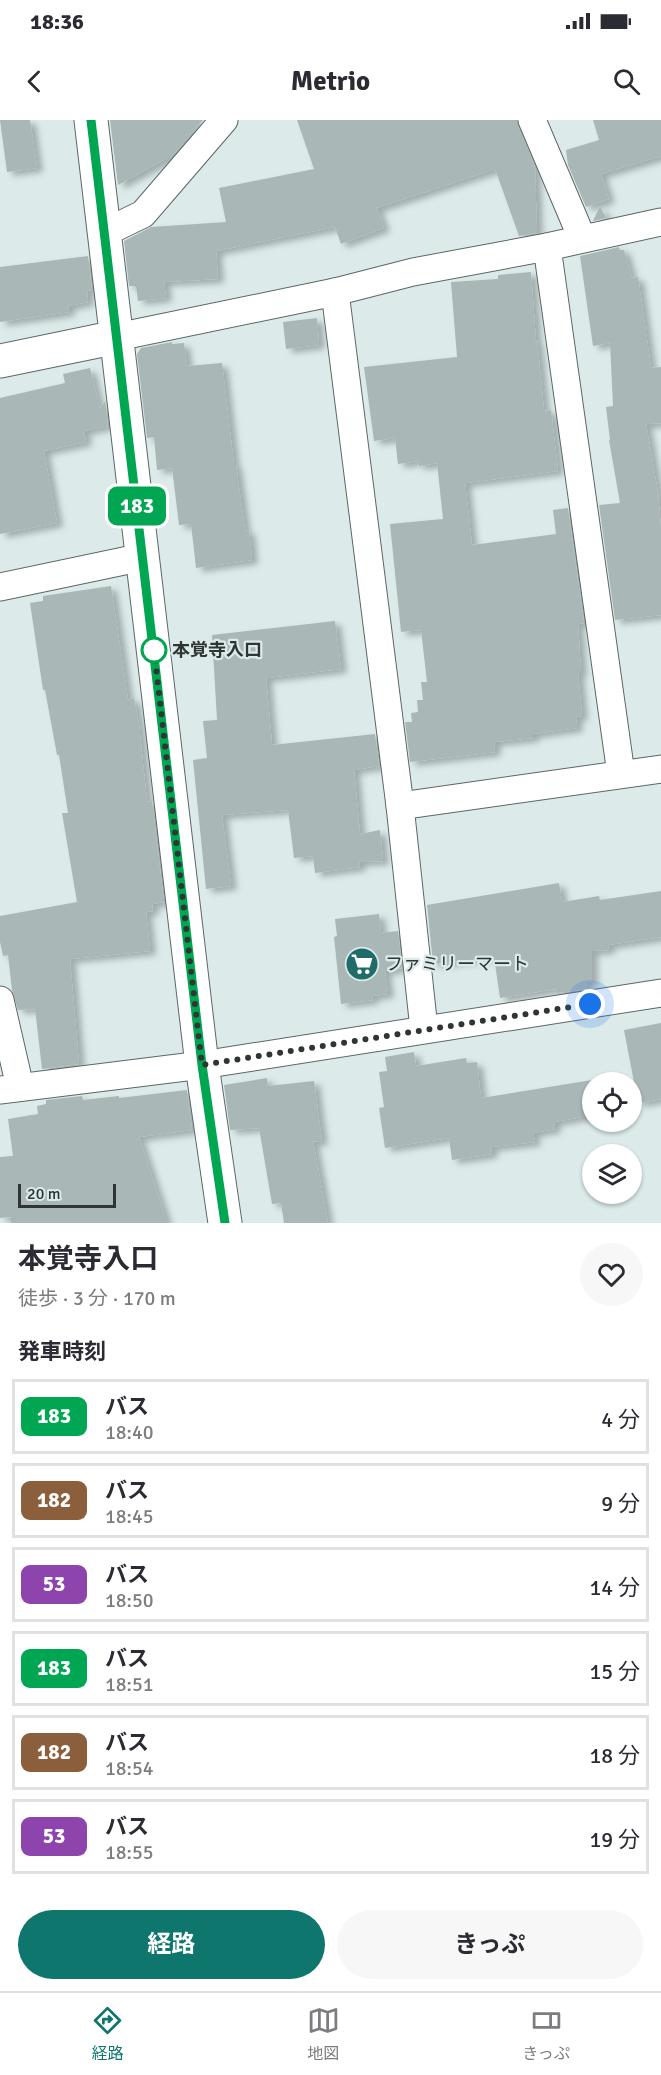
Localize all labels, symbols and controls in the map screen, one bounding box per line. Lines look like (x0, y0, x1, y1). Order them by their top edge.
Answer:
text: 18:36 (30, 8, 84, 35)
icon: back (18, 65, 51, 98)
text: Metrio (291, 65, 370, 98)
icon: search (610, 65, 643, 98)
line badge: 183 (102, 486, 172, 526)
text: 183 (120, 493, 154, 519)
marker: 本覚寺入口 (141, 637, 167, 663)
place label: 本覚寺入口 (172, 639, 262, 661)
supermarket icon: ファミリーマート (344, 946, 380, 982)
place label: ファミリーマート (385, 953, 529, 975)
your location (575, 989, 605, 1019)
map controls (582, 1072, 642, 1204)
button: locate (582, 1072, 642, 1132)
button: layers (582, 1144, 642, 1204)
scale bar (18, 1181, 116, 1208)
text: 20 m (27, 1184, 61, 1204)
text: 本覚寺入口 (18, 1242, 158, 1276)
button: heart (580, 1243, 643, 1306)
text: 徒歩 · 3 分 · 170 m (18, 1286, 176, 1311)
text: 発車時刻 (18, 1338, 106, 1365)
text: バス (105, 1393, 149, 1420)
text: 183 (37, 1403, 71, 1429)
text: 4 分 (601, 1406, 640, 1433)
text: 18:40 (105, 1420, 154, 1445)
text: バス (105, 1477, 149, 1504)
text: 182 (37, 1487, 71, 1513)
text: 9 分 (601, 1490, 640, 1517)
text: 18:45 (105, 1504, 154, 1529)
text: バス (105, 1561, 149, 1588)
text: 53 (43, 1571, 65, 1597)
text: 14 分 (589, 1574, 640, 1601)
text: 18:50 (105, 1588, 154, 1613)
text: バス (105, 1645, 149, 1672)
text: 183 (37, 1655, 71, 1681)
text: 15 分 (589, 1658, 640, 1685)
text: 18:51 (105, 1672, 154, 1697)
text: バス (105, 1729, 149, 1756)
text: 182 (37, 1739, 71, 1765)
text: 18 分 (589, 1742, 640, 1769)
text: 18:54 (105, 1756, 154, 1781)
text: バス (105, 1813, 149, 1840)
text: 53 (43, 1823, 65, 1849)
text: 19 分 (589, 1826, 640, 1853)
text: 18:55 (105, 1840, 154, 1865)
button: 経路 (18, 1910, 325, 1979)
button: きっぷ (337, 1910, 643, 1979)
tab: 経路 (91, 2004, 124, 2064)
tab: 地図 (307, 2004, 340, 2064)
tab: きっぷ (522, 2004, 570, 2064)

